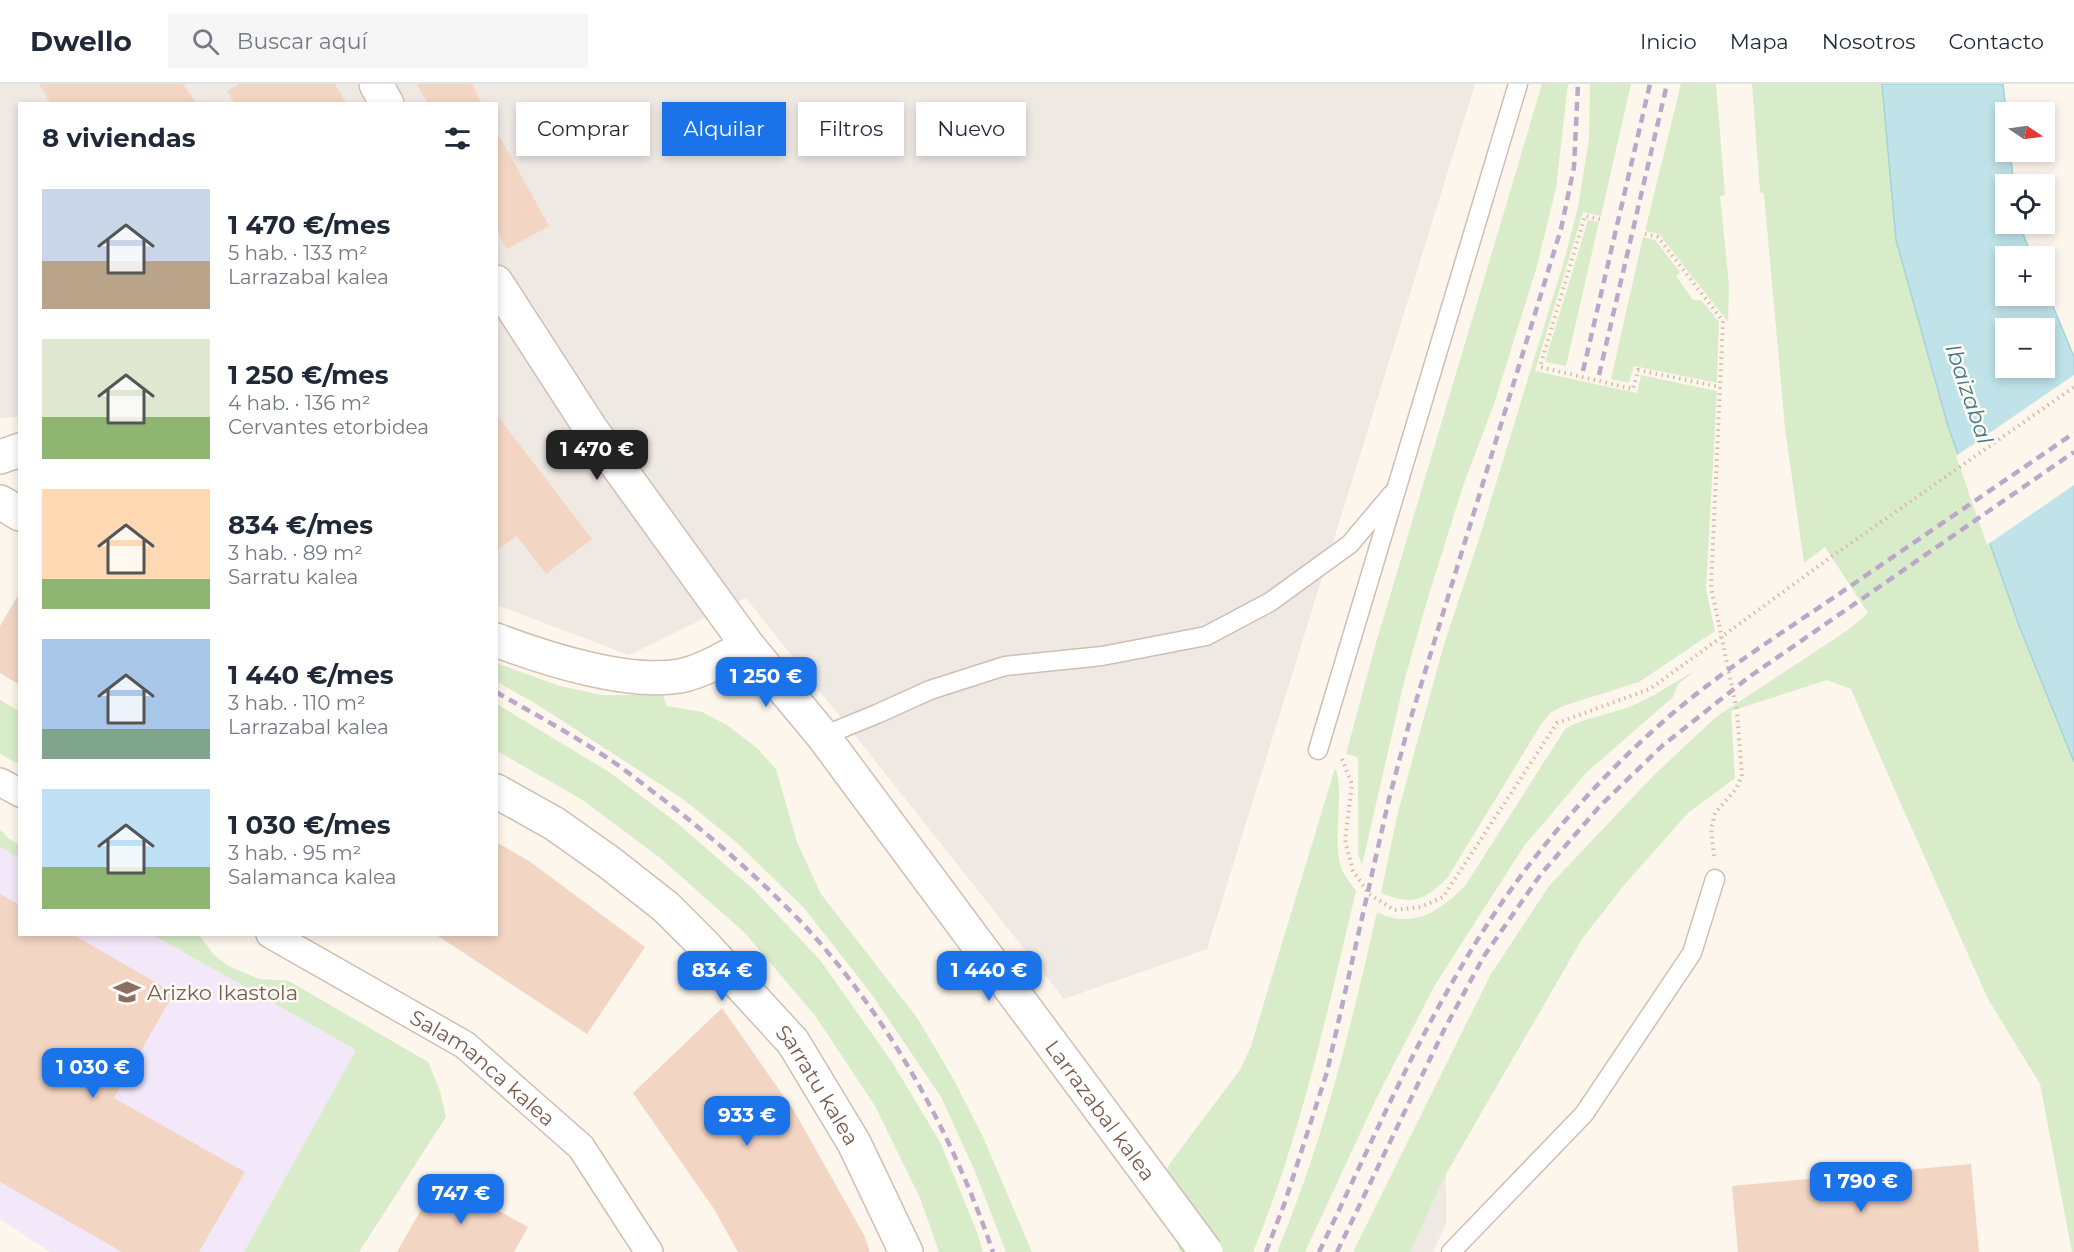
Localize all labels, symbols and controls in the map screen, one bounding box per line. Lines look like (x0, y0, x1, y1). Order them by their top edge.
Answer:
search box (168, 14, 588, 68)
text: Dwello (30, 24, 132, 58)
icon: search (189, 25, 222, 58)
text: Buscar aquí (237, 28, 367, 55)
text: Inicio (1640, 29, 1697, 54)
text: Mapa (1730, 29, 1789, 54)
text: Nosotros (1822, 29, 1915, 54)
text: Contacto (1948, 29, 2044, 54)
chip: Comprar (516, 102, 650, 156)
chip: Alquilar (662, 102, 786, 156)
chip: Filtros (798, 102, 904, 156)
chip: Nuevo (916, 102, 1026, 156)
north arrow (1995, 102, 2055, 162)
map controls (1995, 102, 2055, 378)
text: 8 viviendas (42, 122, 196, 154)
icon: filters (441, 122, 474, 155)
button: locate (1995, 174, 2055, 234)
text: 1 470 €/mes (228, 209, 390, 241)
icon: home (90, 213, 162, 285)
text: 5 hab. · 133 m² (228, 241, 368, 265)
button: + (1995, 246, 2055, 306)
text: Larrazabal kalea (228, 265, 389, 289)
button: − (1995, 318, 2055, 378)
water label: Ibaizabal (1939, 340, 1999, 448)
text: 1 250 €/mes (228, 359, 389, 391)
icon: home (90, 363, 162, 435)
text: 4 hab. · 136 m² (228, 391, 371, 415)
text: Cervantes etorbidea (228, 415, 429, 439)
pin: 1 470 € (542, 430, 652, 481)
text: 1 470 € (560, 437, 634, 461)
text: 834 €/mes (228, 509, 373, 541)
icon: home (90, 513, 162, 585)
text: 3 hab. · 89 m² (228, 541, 363, 565)
text: Sarratu kalea (228, 565, 358, 589)
pin: 1 250 € (711, 657, 821, 708)
text: 1 440 €/mes (228, 659, 394, 691)
icon: home (90, 663, 162, 735)
text: 1 250 € (730, 664, 802, 688)
text: 3 hab. · 110 m² (228, 691, 366, 715)
text: Larrazabal kalea (228, 715, 389, 739)
text: 1 030 €/mes (228, 809, 391, 841)
icon: home (90, 813, 162, 885)
text: 3 hab. · 95 m² (228, 841, 361, 865)
text: Salamanca kalea (228, 865, 397, 889)
pin: 834 € (680, 951, 764, 1002)
pin: 1 440 € (934, 951, 1044, 1002)
text: 834 € (692, 958, 752, 982)
text: 1 440 € (951, 958, 1027, 982)
school or university icon: Arizko Ikastola (112, 977, 142, 1007)
place label: Arizko Ikastola (147, 980, 298, 1005)
street label: Salamanca kalea (406, 1004, 561, 1131)
street label: Sarratu kalea (771, 1019, 865, 1149)
street label: Larrazabal kalea (1040, 1035, 1161, 1185)
pin: 1 030 € (38, 1048, 148, 1099)
text: 1 030 € (56, 1055, 130, 1079)
pin: 933 € (705, 1096, 789, 1147)
text: 933 € (718, 1103, 776, 1127)
pin: 1 790 € (1806, 1162, 1916, 1213)
text: 1 790 € (1824, 1169, 1898, 1193)
pin: 747 € (419, 1174, 503, 1225)
text: 747 € (432, 1181, 490, 1205)

